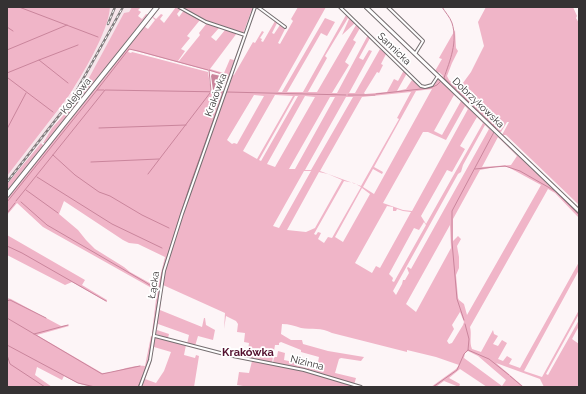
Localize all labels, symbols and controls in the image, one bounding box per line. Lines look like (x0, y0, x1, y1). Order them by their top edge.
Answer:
street label: Sannicka (375, 30, 413, 68)
street label: Krakówka (203, 72, 229, 118)
street label: Dobrzykowska (450, 75, 506, 131)
street label: Kolejowa (58, 76, 94, 116)
street label: Łącka (146, 270, 162, 300)
district label: Krakówka (222, 346, 274, 360)
street label: Nizinna (289, 353, 325, 373)

